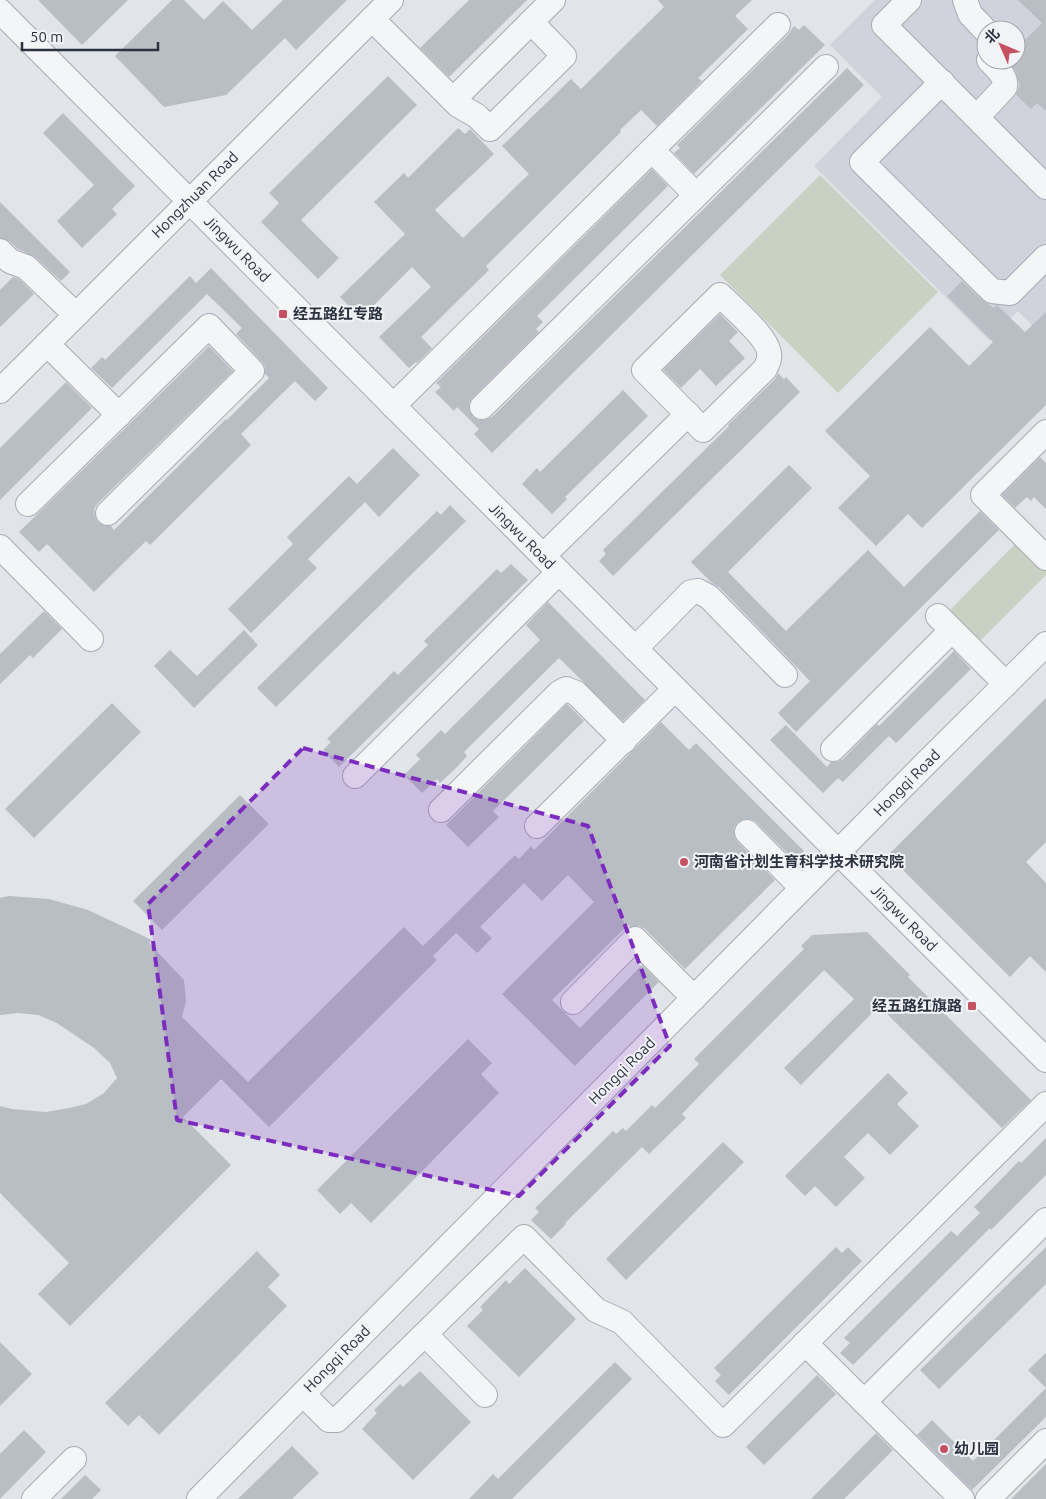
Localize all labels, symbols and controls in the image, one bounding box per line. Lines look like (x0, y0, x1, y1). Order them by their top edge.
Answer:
scale bar (22, 20, 159, 52)
north arrow (976, 20, 1026, 70)
text: 北 (981, 25, 1002, 46)
text: 50 m (30, 28, 63, 45)
street label: Hongzhuan Road (148, 148, 241, 241)
street label: Jingwu Road (201, 212, 274, 285)
place label: 经五路红专路 (293, 305, 383, 322)
marker: 经五路红专路 (277, 308, 289, 320)
street label: Jingwu Road (486, 499, 559, 572)
street label: Hongqi Road (870, 746, 943, 819)
place label: 河南省计划生育科学技术研究院 (694, 853, 904, 870)
marker: 河南省计划生育科学技术研究院 (678, 856, 690, 868)
street label: Jingwu Road (868, 881, 941, 954)
place label: 经五路红旗路 (872, 997, 962, 1014)
marker: 经五路红旗路 (966, 1000, 978, 1012)
street label: Hongqi Road (585, 1034, 658, 1107)
street label: Hongqi Road (300, 1322, 373, 1395)
place label: 幼儿园 (954, 1440, 999, 1457)
marker: 幼儿园 (938, 1443, 950, 1455)

